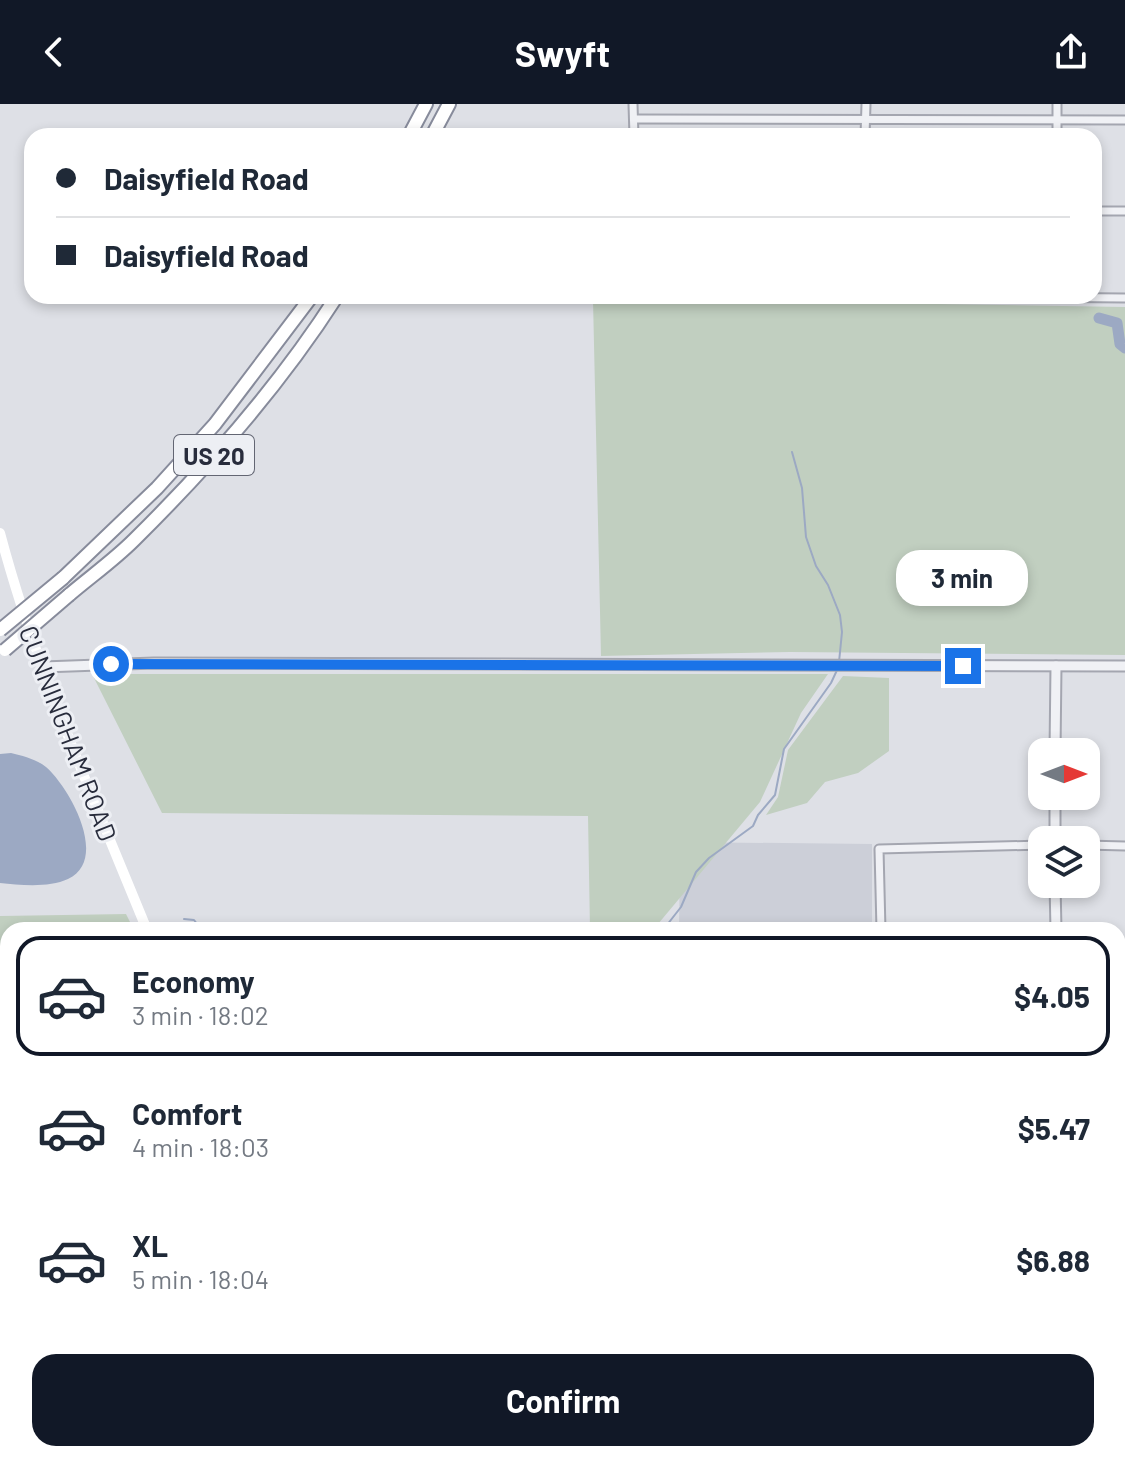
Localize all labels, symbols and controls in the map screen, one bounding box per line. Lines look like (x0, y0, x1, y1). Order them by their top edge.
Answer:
icon: back (32, 30, 76, 74)
icon: share (1049, 30, 1093, 74)
text: Swyft (515, 31, 610, 74)
text: Daisyfield Road (104, 160, 309, 196)
text: Daisyfield Road (104, 237, 309, 273)
road number: US 20 (174, 435, 254, 475)
callout: 3 min (897, 550, 1029, 606)
text: 3 min (931, 562, 993, 593)
street label: CUNNINGHAM ROAD (14, 621, 124, 845)
route start (93, 646, 129, 682)
route end (945, 648, 981, 684)
north arrow (1028, 738, 1100, 810)
map controls (1028, 738, 1100, 898)
button: layers (1028, 826, 1100, 898)
icon: car (36, 960, 108, 1032)
text: Economy (132, 963, 255, 999)
text: $4.05 (1014, 978, 1090, 1014)
text: 3 min · 18:02 (132, 999, 269, 1030)
icon: car (36, 1092, 108, 1164)
text: Comfort (132, 1095, 242, 1131)
text: $5.47 (1018, 1110, 1090, 1146)
text: 4 min · 18:03 (132, 1131, 269, 1162)
icon: car (36, 1224, 108, 1296)
text: XL (132, 1227, 168, 1263)
text: $6.88 (1016, 1242, 1090, 1278)
text: 5 min · 18:04 (132, 1263, 269, 1294)
button: Confirm (32, 1354, 1094, 1446)

